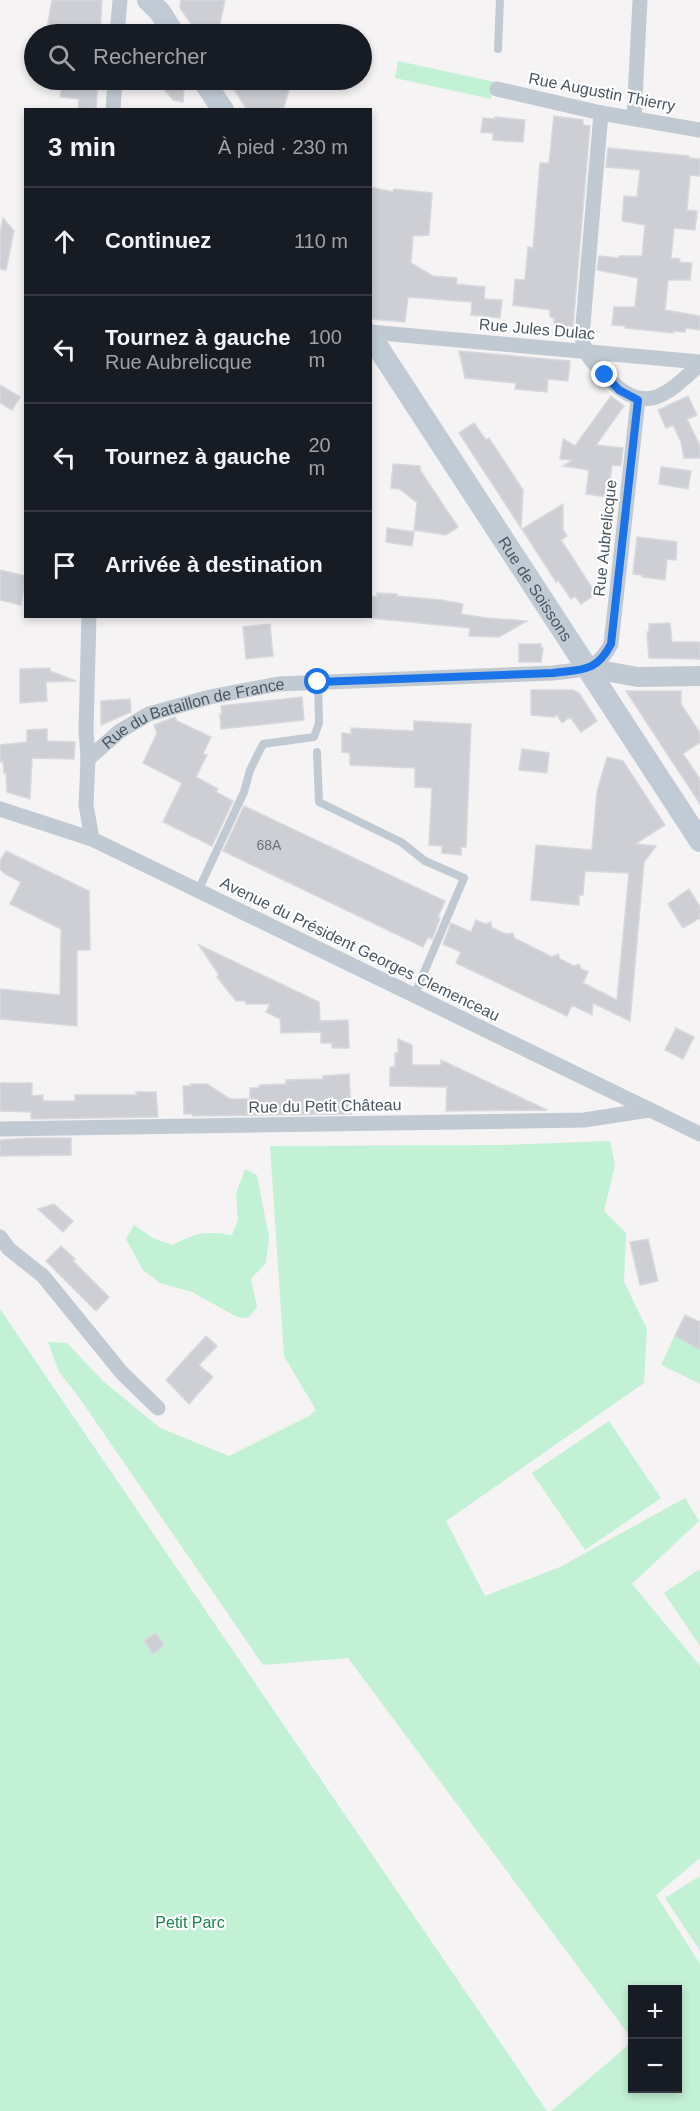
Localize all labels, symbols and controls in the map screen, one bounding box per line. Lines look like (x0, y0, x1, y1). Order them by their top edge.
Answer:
search box (24, 24, 372, 90)
icon: search (45, 41, 78, 74)
text: Rechercher (93, 44, 207, 69)
street label: Rue Augustin Thierry (527, 69, 677, 115)
text: 3 min (48, 132, 116, 162)
text: À pied · 230 m (218, 136, 348, 158)
icon: ahead (48, 225, 81, 258)
text: Continuez (105, 228, 211, 253)
text: 110 m (294, 230, 348, 252)
street label: Rue Jules Dulac (478, 315, 596, 343)
text: Tournez à gauche (105, 325, 290, 350)
text: 100 m (308, 326, 342, 371)
icon: left (48, 333, 81, 366)
text: Rue Aubrelicque (105, 351, 252, 373)
route end (591, 361, 617, 387)
text: 20 m (308, 434, 331, 479)
icon: left (48, 441, 81, 474)
text: Tournez à gauche (105, 444, 290, 469)
street label: Rue Aubrelicque (590, 479, 620, 597)
street label: Rue de Soissons (495, 533, 576, 644)
icon: arrive (48, 549, 81, 582)
text: Arrivée à destination (105, 552, 323, 577)
route start (304, 668, 330, 694)
street label: Rue du Bataillon de France (98, 675, 285, 752)
house number: 68A (257, 837, 282, 853)
street label: Avenue du Président Georges Clemenceau (218, 874, 502, 1024)
street label: Rue du Petit Château (248, 1096, 402, 1116)
park label: Petit Parc (155, 1914, 225, 1931)
map controls (628, 1985, 682, 2093)
button: + (628, 1985, 682, 2039)
button: − (628, 2039, 682, 2093)

